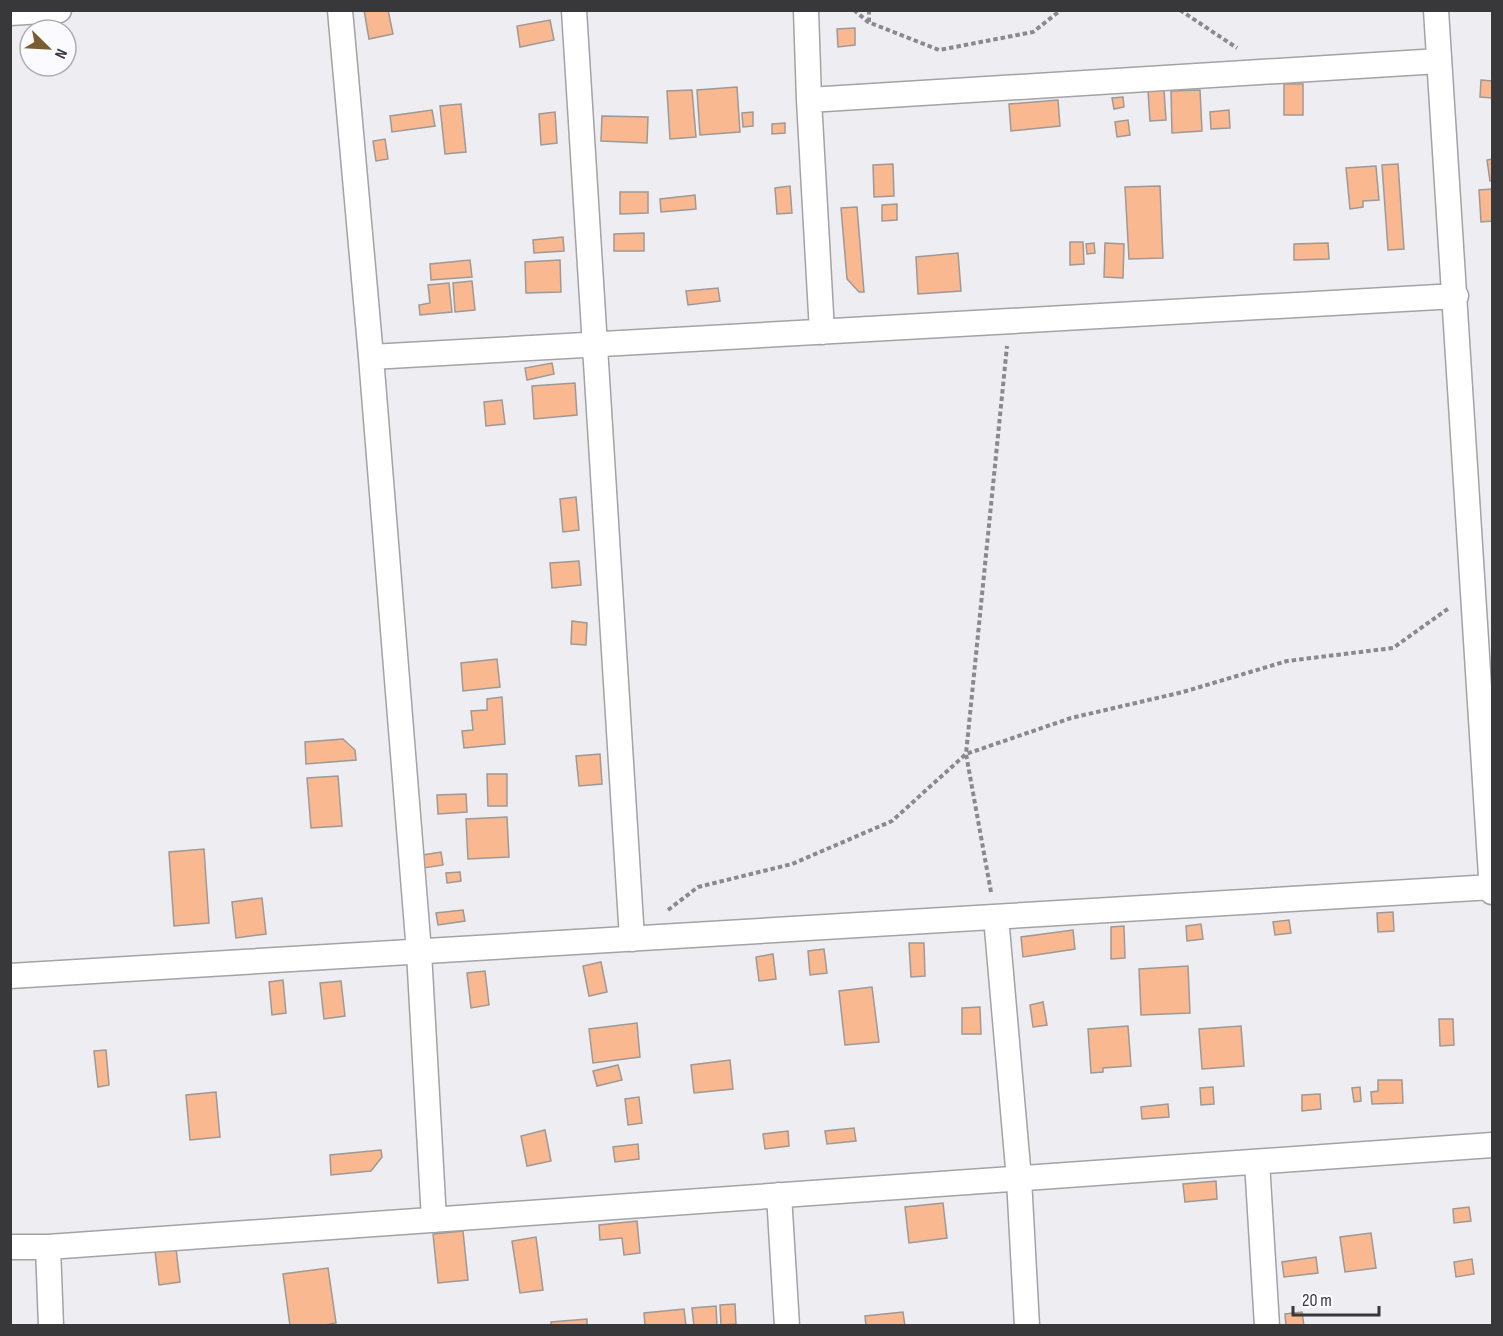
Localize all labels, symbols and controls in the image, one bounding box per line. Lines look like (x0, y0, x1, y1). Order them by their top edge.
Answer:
north arrow (18, 18, 78, 78)
text: N (50, 46, 71, 61)
scale bar (1293, 1279, 1378, 1317)
text: 20 m (1302, 1290, 1332, 1311)

